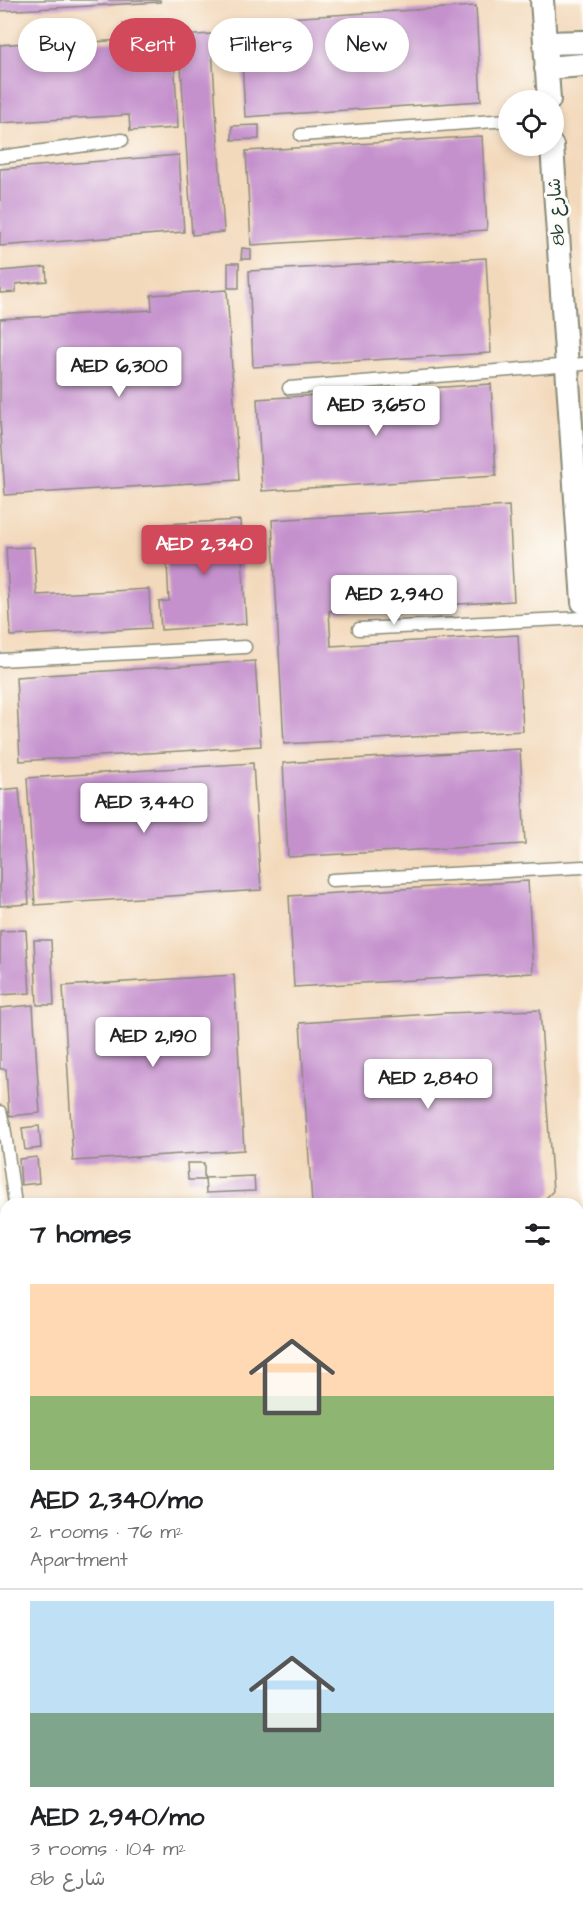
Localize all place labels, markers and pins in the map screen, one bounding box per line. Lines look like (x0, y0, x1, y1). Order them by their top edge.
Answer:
pin: AED 6,300 (50, 347, 188, 398)
pin: AED 3,650 (307, 386, 445, 437)
pin: AED 2,340 (135, 525, 273, 576)
pin: AED 2,940 (325, 575, 463, 626)
pin: AED 3,440 (75, 783, 213, 834)
pin: AED 2,190 (84, 1017, 222, 1068)
pin: AED 2,840 (359, 1059, 497, 1110)

